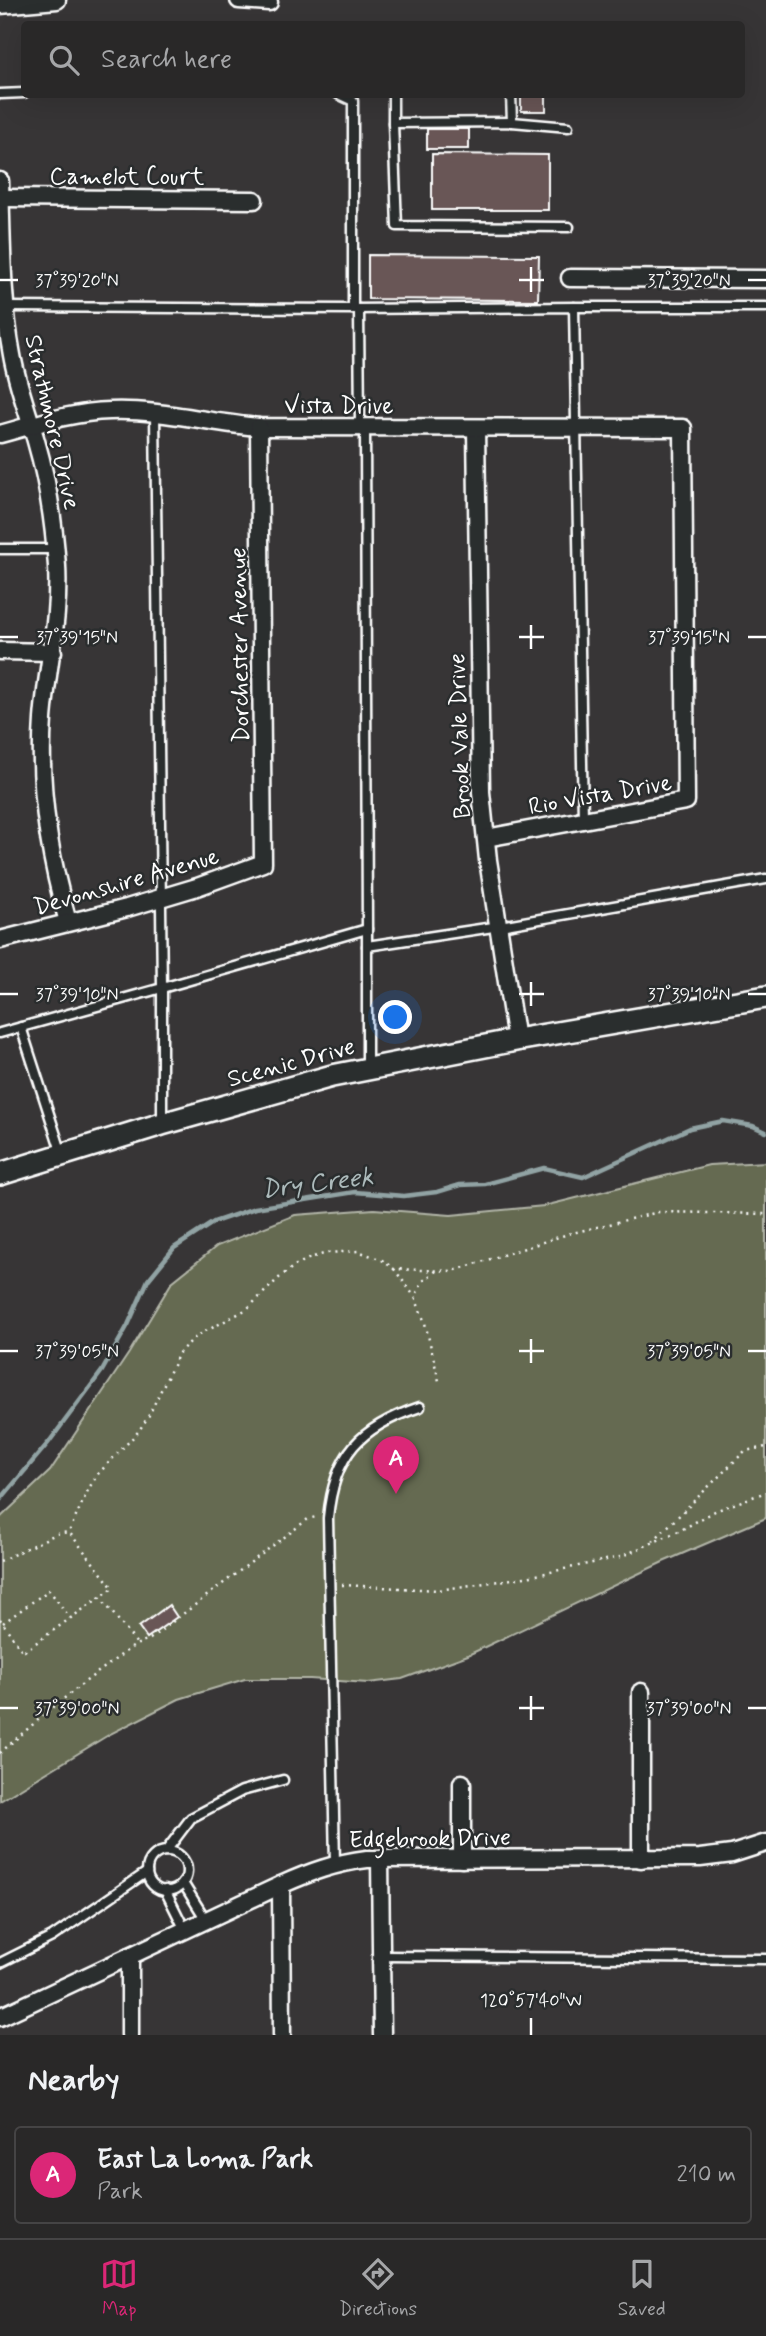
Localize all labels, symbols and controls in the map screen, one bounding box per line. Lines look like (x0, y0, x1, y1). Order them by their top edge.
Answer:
search box (21, 21, 745, 98)
icon: search (45, 41, 83, 79)
text: Search here (101, 43, 232, 77)
street label: Camelot Court (50, 162, 204, 193)
text: 37°39'20"N (35, 269, 119, 293)
text: 37°39'20"N (647, 269, 731, 293)
street label: Strathmore Drive (16, 332, 87, 513)
street label: Vista Drive (284, 391, 394, 422)
street label: Dorchester Avenue (223, 547, 258, 743)
text: 37°39'15"N (36, 626, 118, 650)
text: 37°39'15"N (648, 626, 730, 650)
street label: Brook Vale Drive (442, 653, 479, 819)
street label: Rio Vista Drive (526, 768, 674, 823)
street label: Devonshire Avenue (30, 841, 223, 924)
text: 37°39'10"N (36, 983, 118, 1007)
text: 37°39'10"N (648, 983, 730, 1007)
your location (378, 1000, 412, 1034)
street label: Scenic Drive (224, 1032, 359, 1095)
water label: Dry Creek (259, 1160, 375, 1208)
text: 37°39'05"N (35, 1340, 119, 1364)
text: 37°39'05"N (647, 1340, 731, 1364)
pin: A (373, 1436, 419, 1494)
text: 37°39'00"N (35, 1697, 119, 1721)
text: 37°39'00"N (647, 1697, 731, 1721)
street label: Edgebrook Drive (349, 1823, 511, 1859)
text: 120°57'40"W (480, 1989, 582, 2013)
text: Nearby (28, 2061, 119, 2100)
text: East La Loma Park (97, 2143, 313, 2177)
text: A (45, 2160, 61, 2190)
text: 210 m (676, 2160, 736, 2190)
text: Park (97, 2177, 143, 2207)
tab: Map (100, 2255, 138, 2322)
tab: Directions (339, 2255, 417, 2322)
tab: Saved (618, 2255, 666, 2322)

